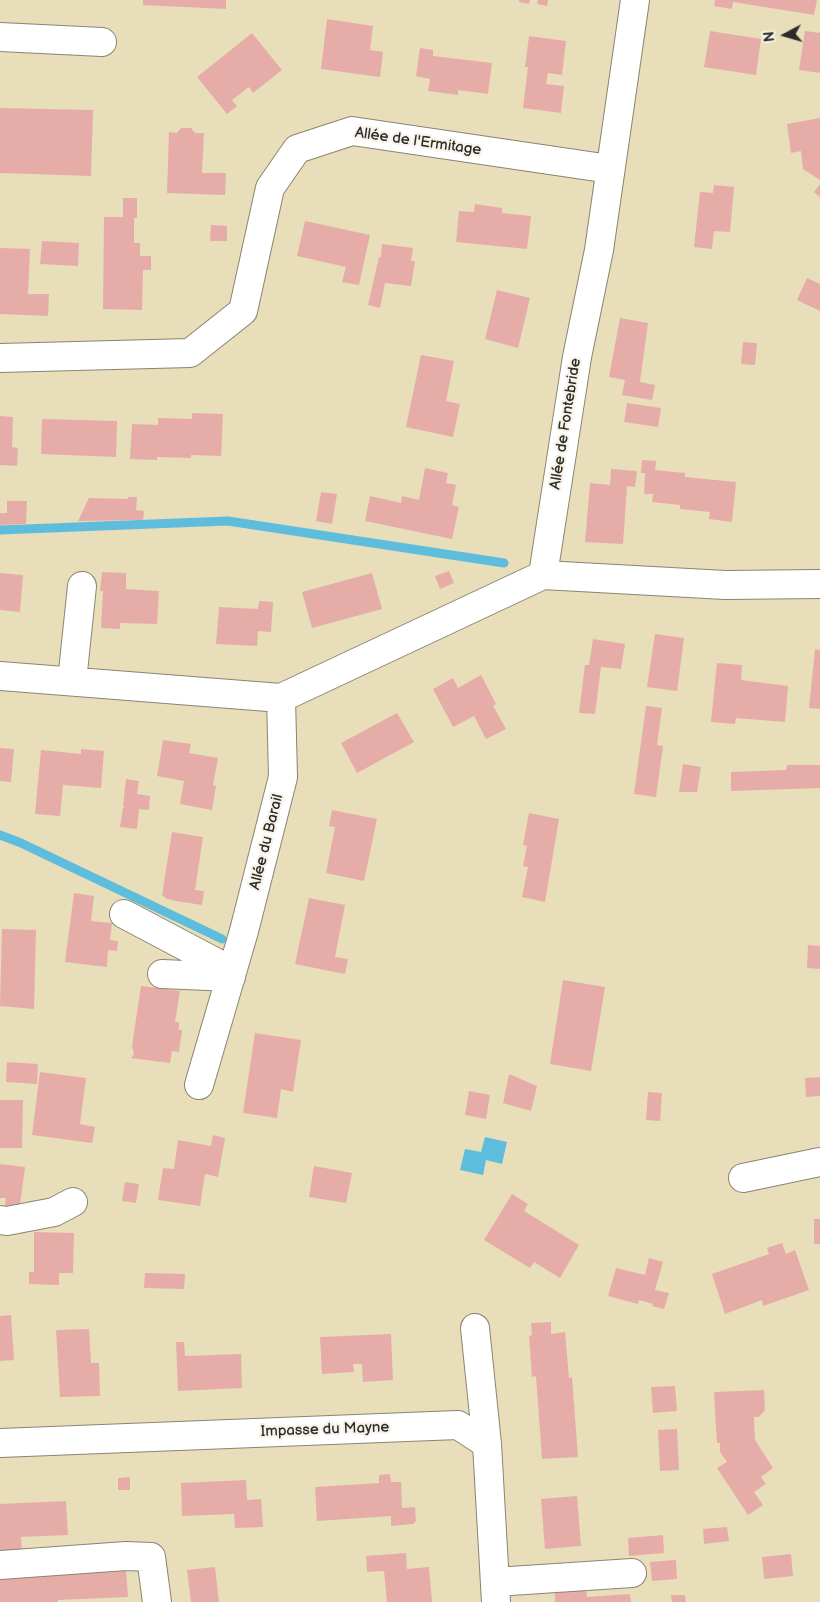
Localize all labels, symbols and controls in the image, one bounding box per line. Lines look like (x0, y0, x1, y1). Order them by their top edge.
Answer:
north arrow (760, 10, 810, 60)
text: N (761, 31, 779, 43)
street label: Allée de l'Ermitage (354, 124, 482, 160)
street label: Allée de Fontebride (547, 357, 585, 491)
street label: Allée du Barail (246, 792, 288, 892)
street label: Impasse du Mayne (260, 1419, 390, 1441)

